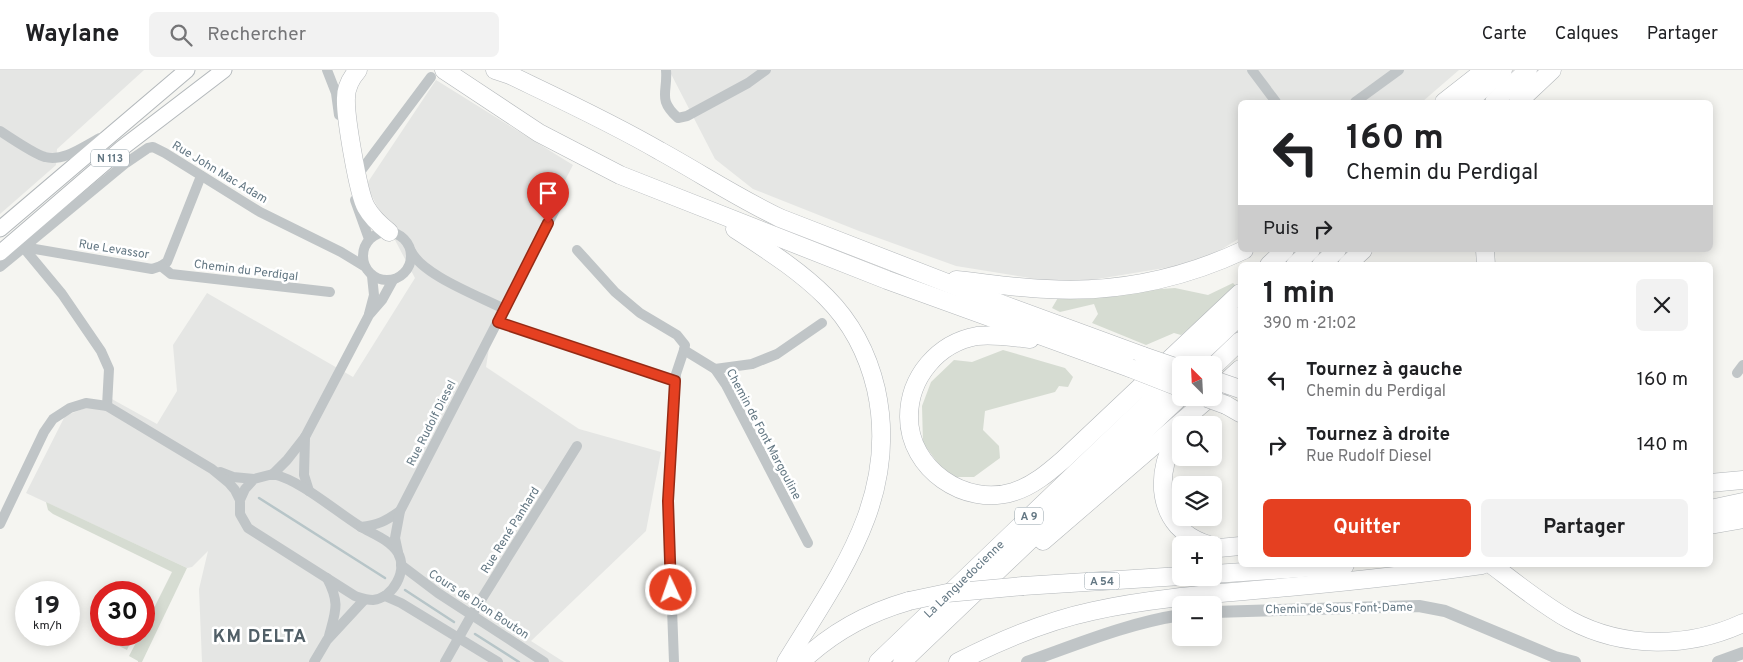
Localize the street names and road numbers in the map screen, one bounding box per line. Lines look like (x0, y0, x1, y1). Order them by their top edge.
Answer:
street label: Rue John Mac Adam (169, 138, 270, 208)
road number: N 113 (91, 150, 129, 166)
street label: Rue Levassor (77, 237, 151, 264)
street label: Chemin du Perdigal (193, 257, 299, 285)
street label: Chemin de Font Margouline (722, 366, 805, 503)
street label: Rue Rudolf Diesel (403, 378, 460, 469)
street label: Rue René Panhard (478, 484, 544, 577)
road number: A 9 (1015, 508, 1043, 524)
street label: La Languedocienne (921, 537, 1008, 622)
street label: Cours de Dion Bouton (425, 566, 532, 643)
road number: A 54 (1084, 572, 1120, 590)
street label: Chemin de Sous Font-Dame (1265, 600, 1413, 618)

